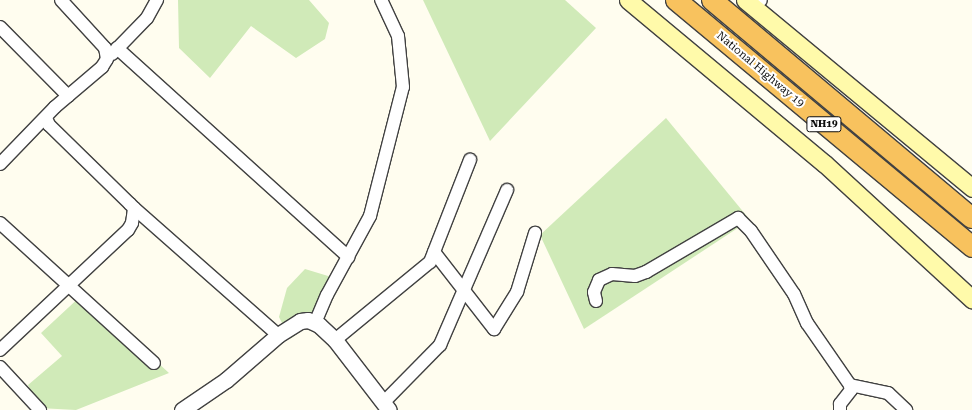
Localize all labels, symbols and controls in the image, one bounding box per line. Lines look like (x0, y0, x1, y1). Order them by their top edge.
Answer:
street label: National Highway 19 (714, 30, 806, 110)
road number: NH19 (806, 116, 842, 132)

